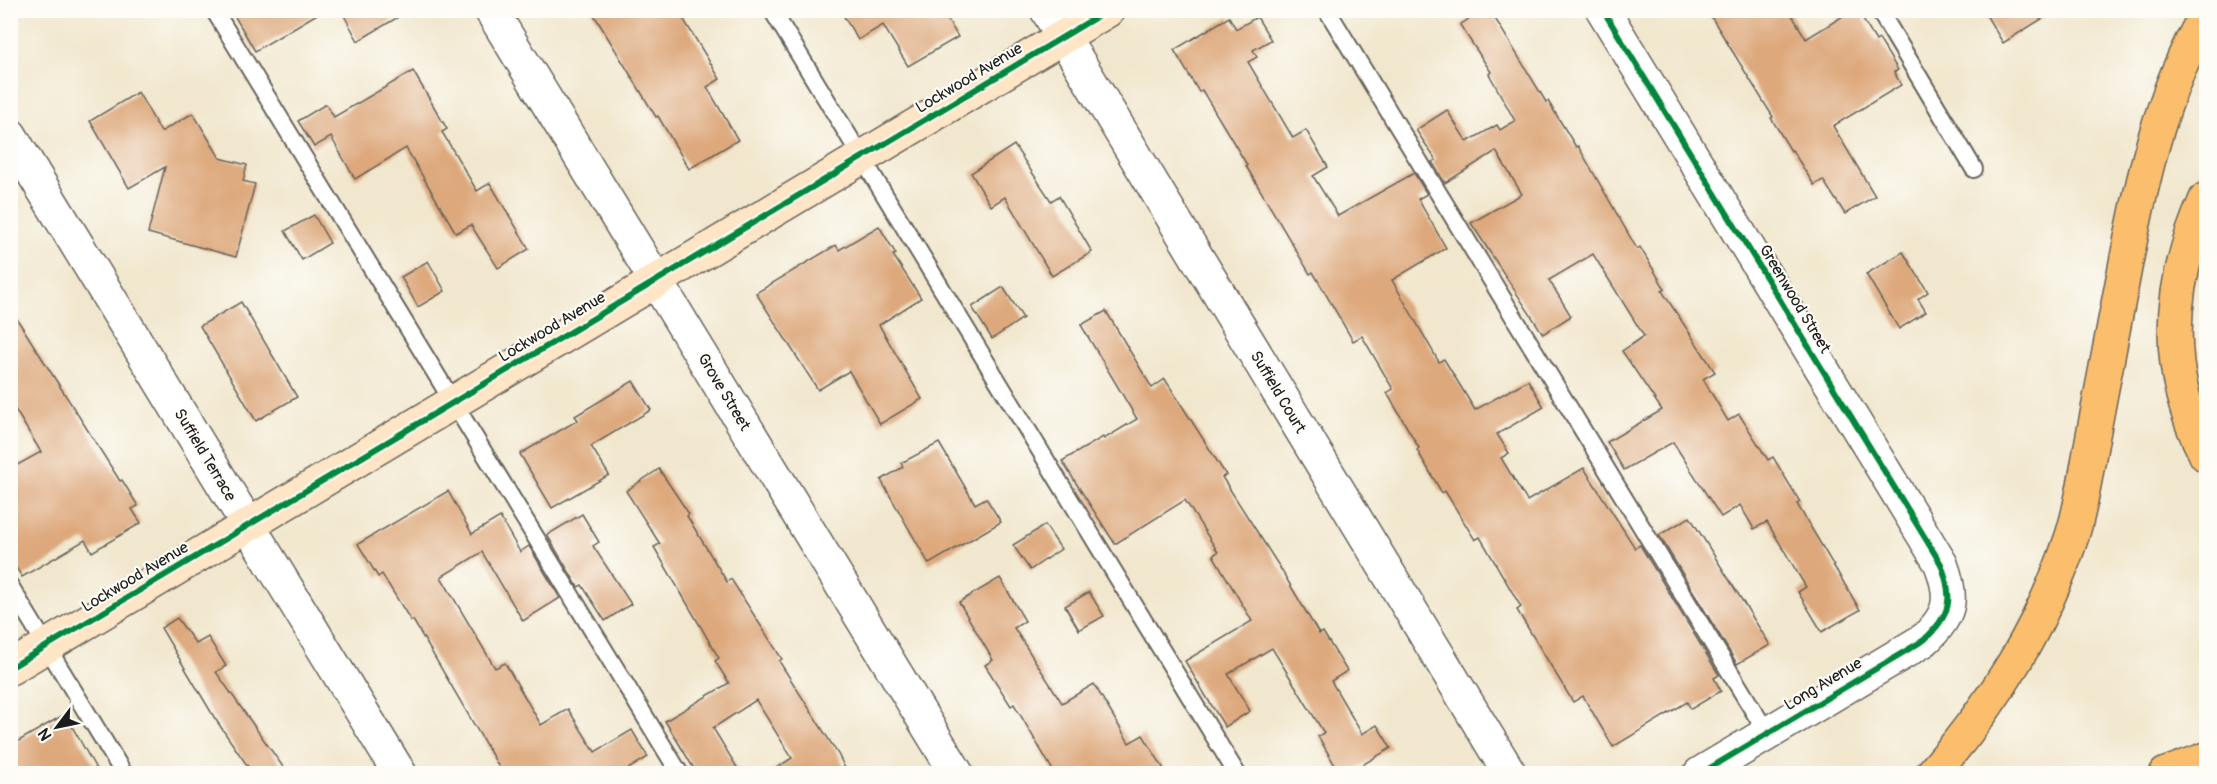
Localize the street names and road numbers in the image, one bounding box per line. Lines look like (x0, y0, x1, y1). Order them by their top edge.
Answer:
street label: Lockwood Avenue (912, 38, 1026, 118)
street label: Greenwood Street (1755, 241, 1836, 357)
street label: Lockwood Avenue (495, 287, 609, 367)
street label: Suffield Court (1246, 347, 1311, 437)
street label: Grove Street (693, 350, 755, 435)
street label: Suffield Terrace (170, 405, 241, 505)
street label: Lockwood Avenue (78, 537, 192, 617)
street label: Long Avenue (1780, 653, 1866, 715)

